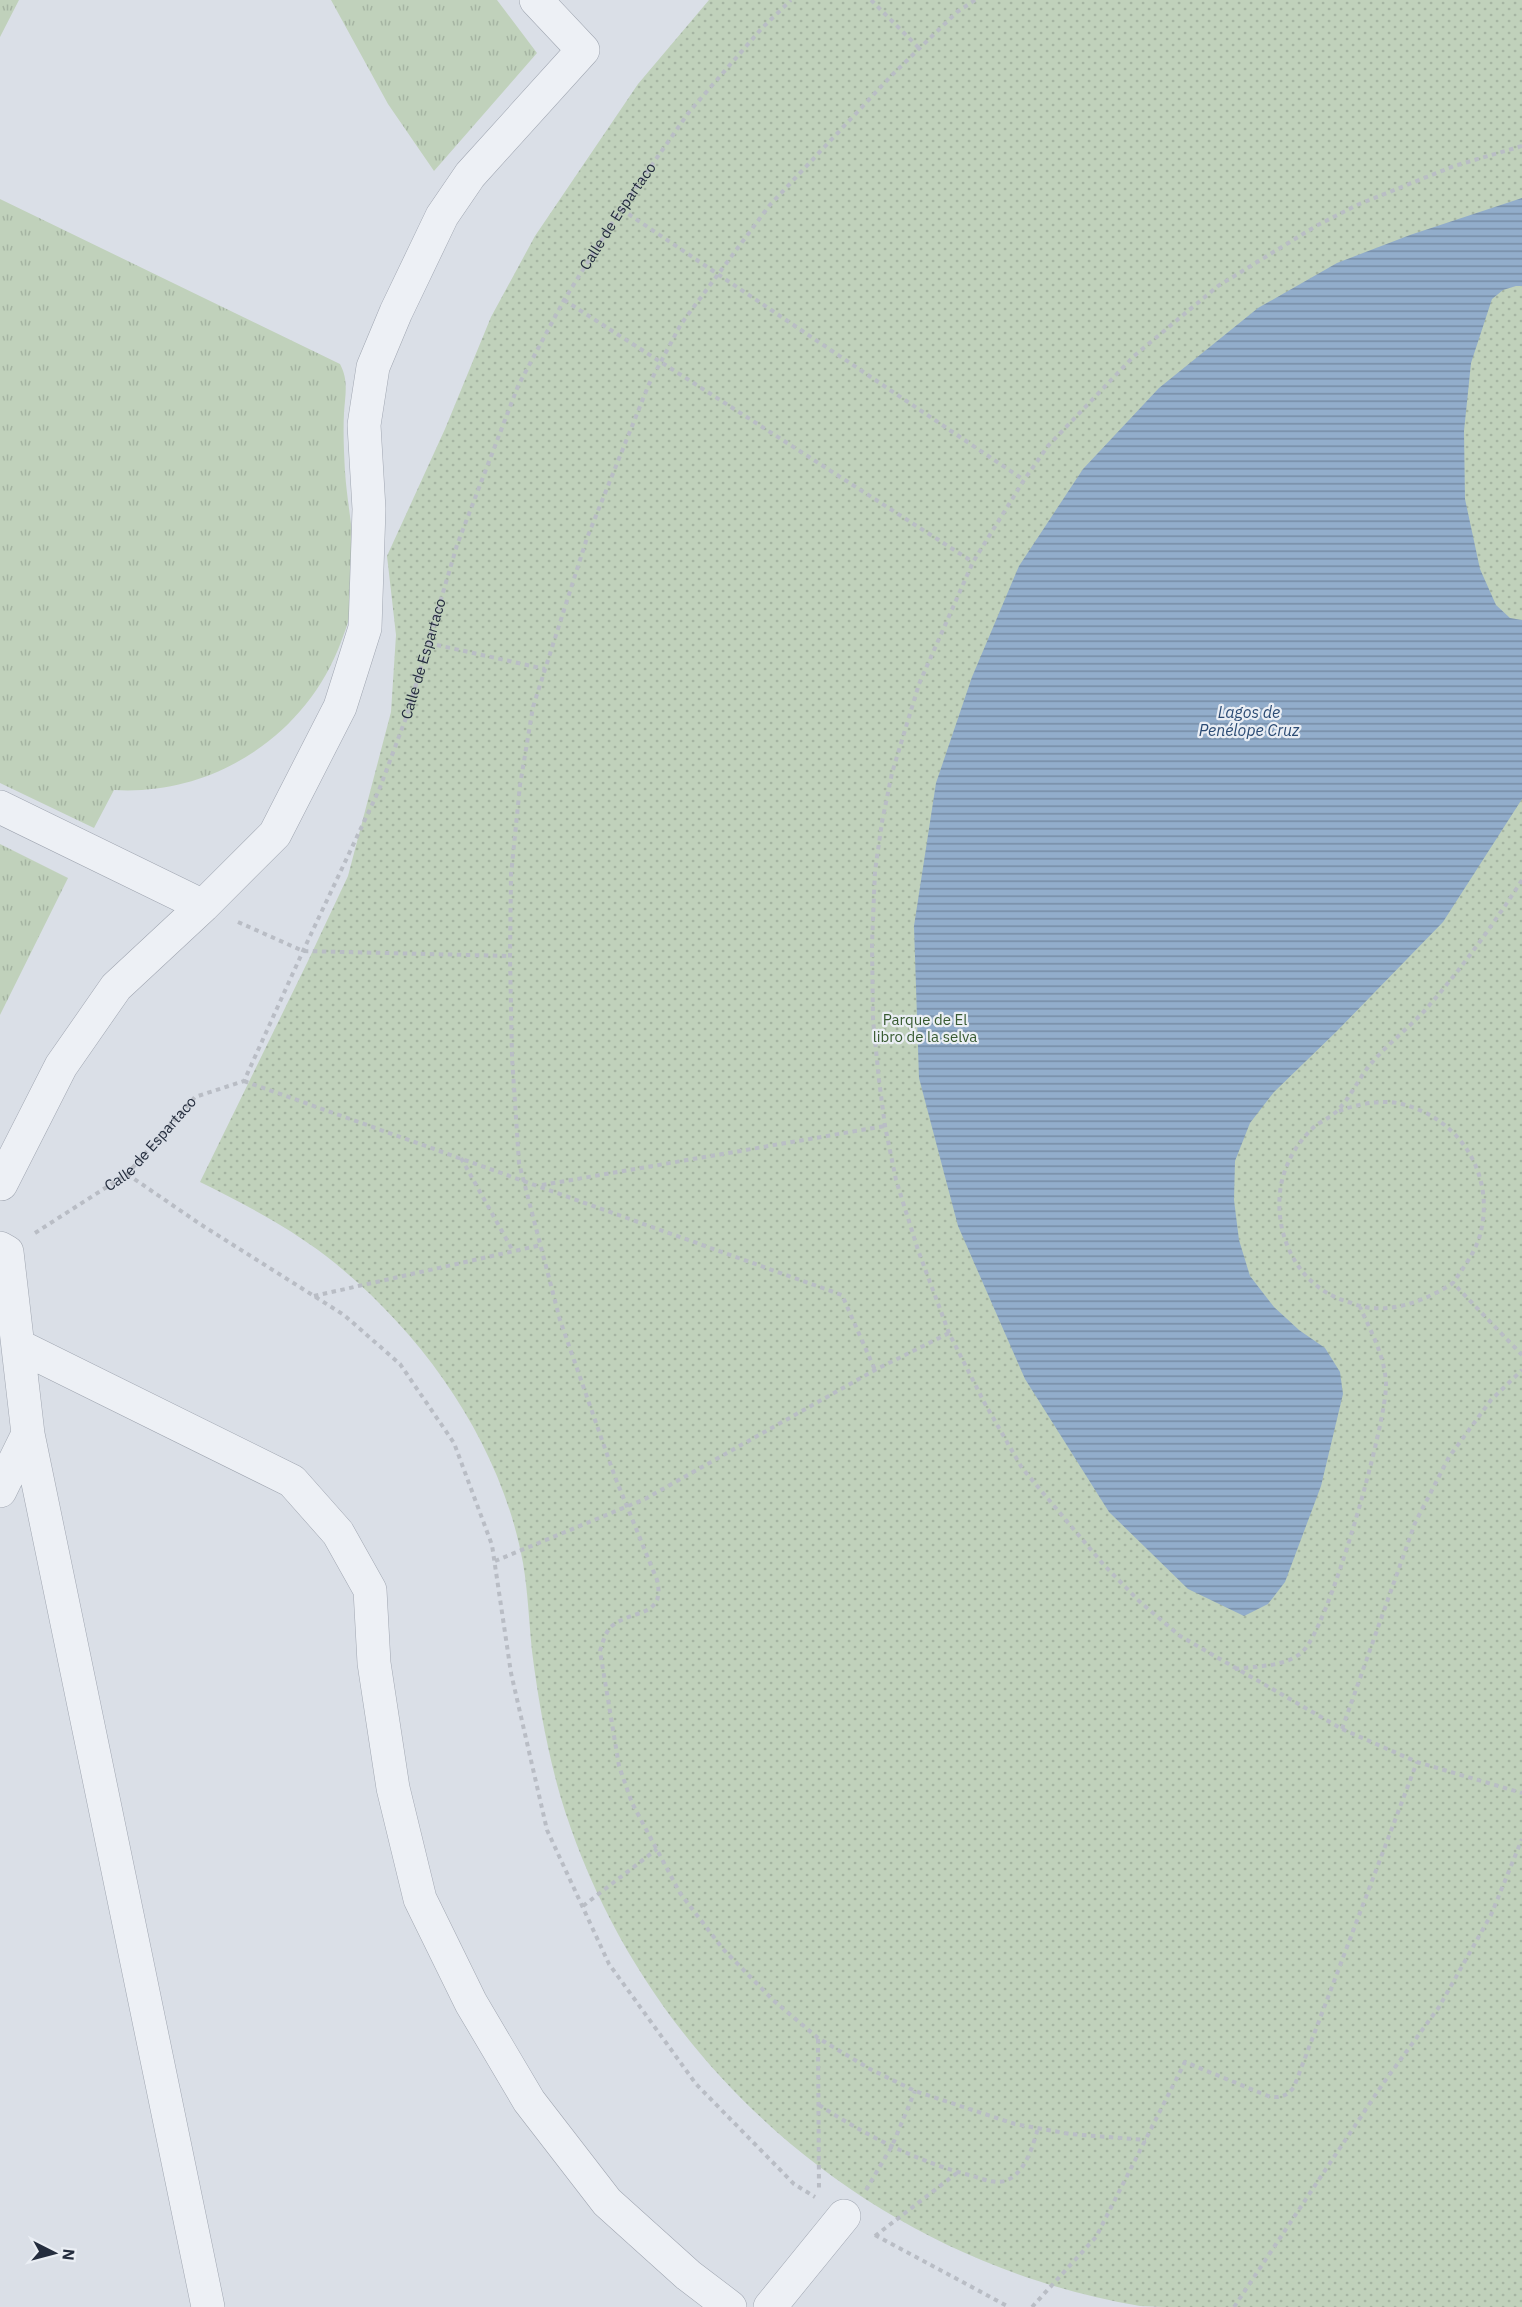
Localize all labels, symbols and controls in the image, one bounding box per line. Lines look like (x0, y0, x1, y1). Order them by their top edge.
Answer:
street label: Calle de Espartaco (575, 158, 660, 273)
street label: Calle de Espartaco (396, 596, 450, 721)
water label: Lagos de Penélope Cruz (1199, 702, 1300, 740)
park label: Parque de El libro de la selva (873, 1010, 977, 1046)
street label: Calle de Espartaco (101, 1092, 200, 1195)
north arrow (24, 2223, 84, 2283)
text: N (58, 2248, 79, 2261)

